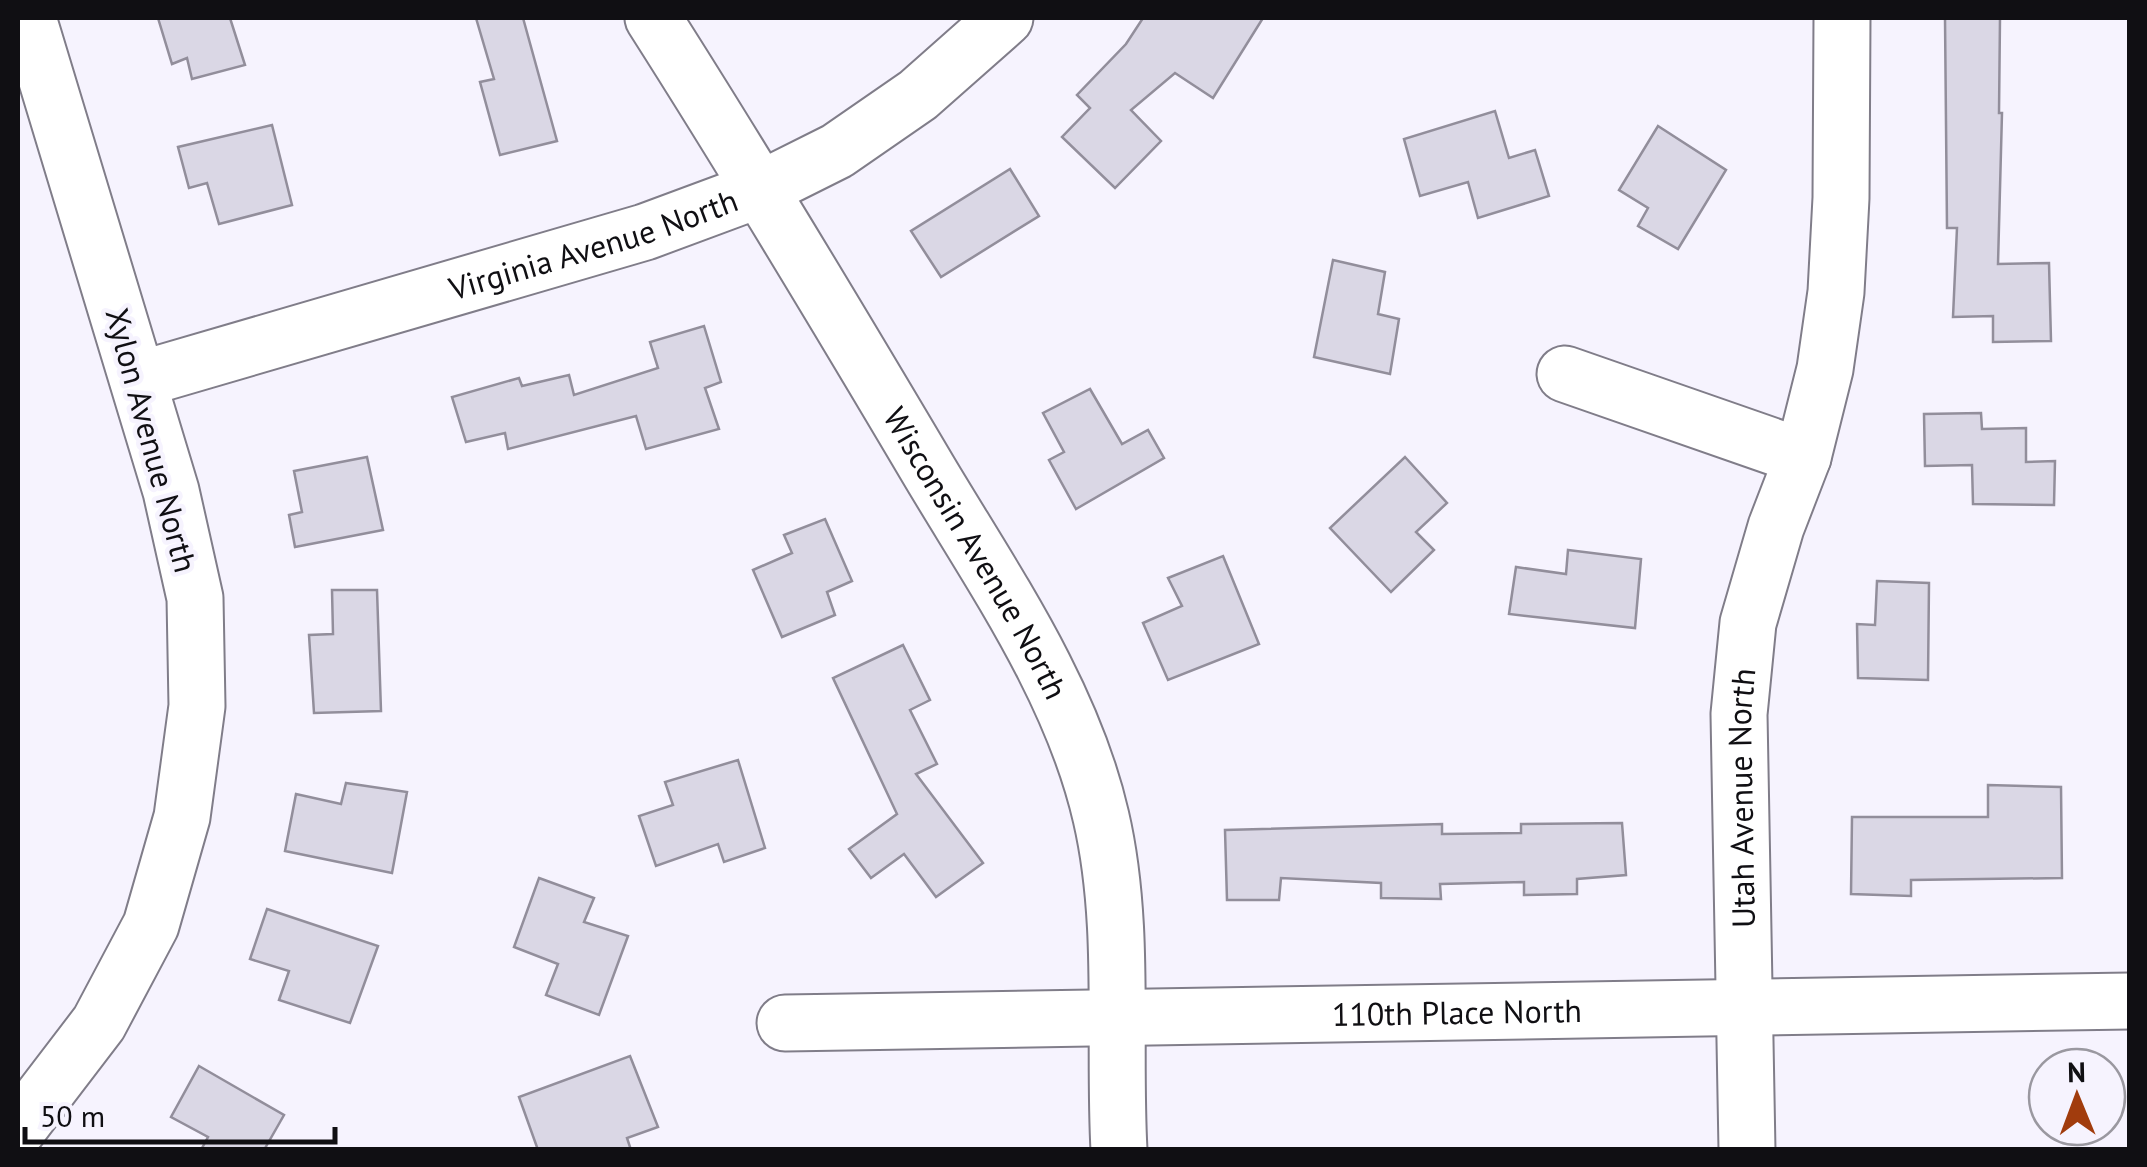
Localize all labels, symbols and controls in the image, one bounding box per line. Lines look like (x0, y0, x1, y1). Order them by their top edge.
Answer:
street label: Virginia Avenue North (443, 179, 743, 309)
street label: Xylon Avenue North (97, 303, 207, 577)
street label: Wisconsin Avenue North (875, 399, 1077, 706)
street label: Utah Avenue North (1718, 666, 1764, 928)
street label: 110th Place North (1332, 989, 1582, 1035)
north arrow (2027, 1047, 2127, 1147)
text: N (2067, 1053, 2086, 1090)
scale bar (25, 1082, 335, 1144)
text: 50 m (40, 1096, 105, 1135)

